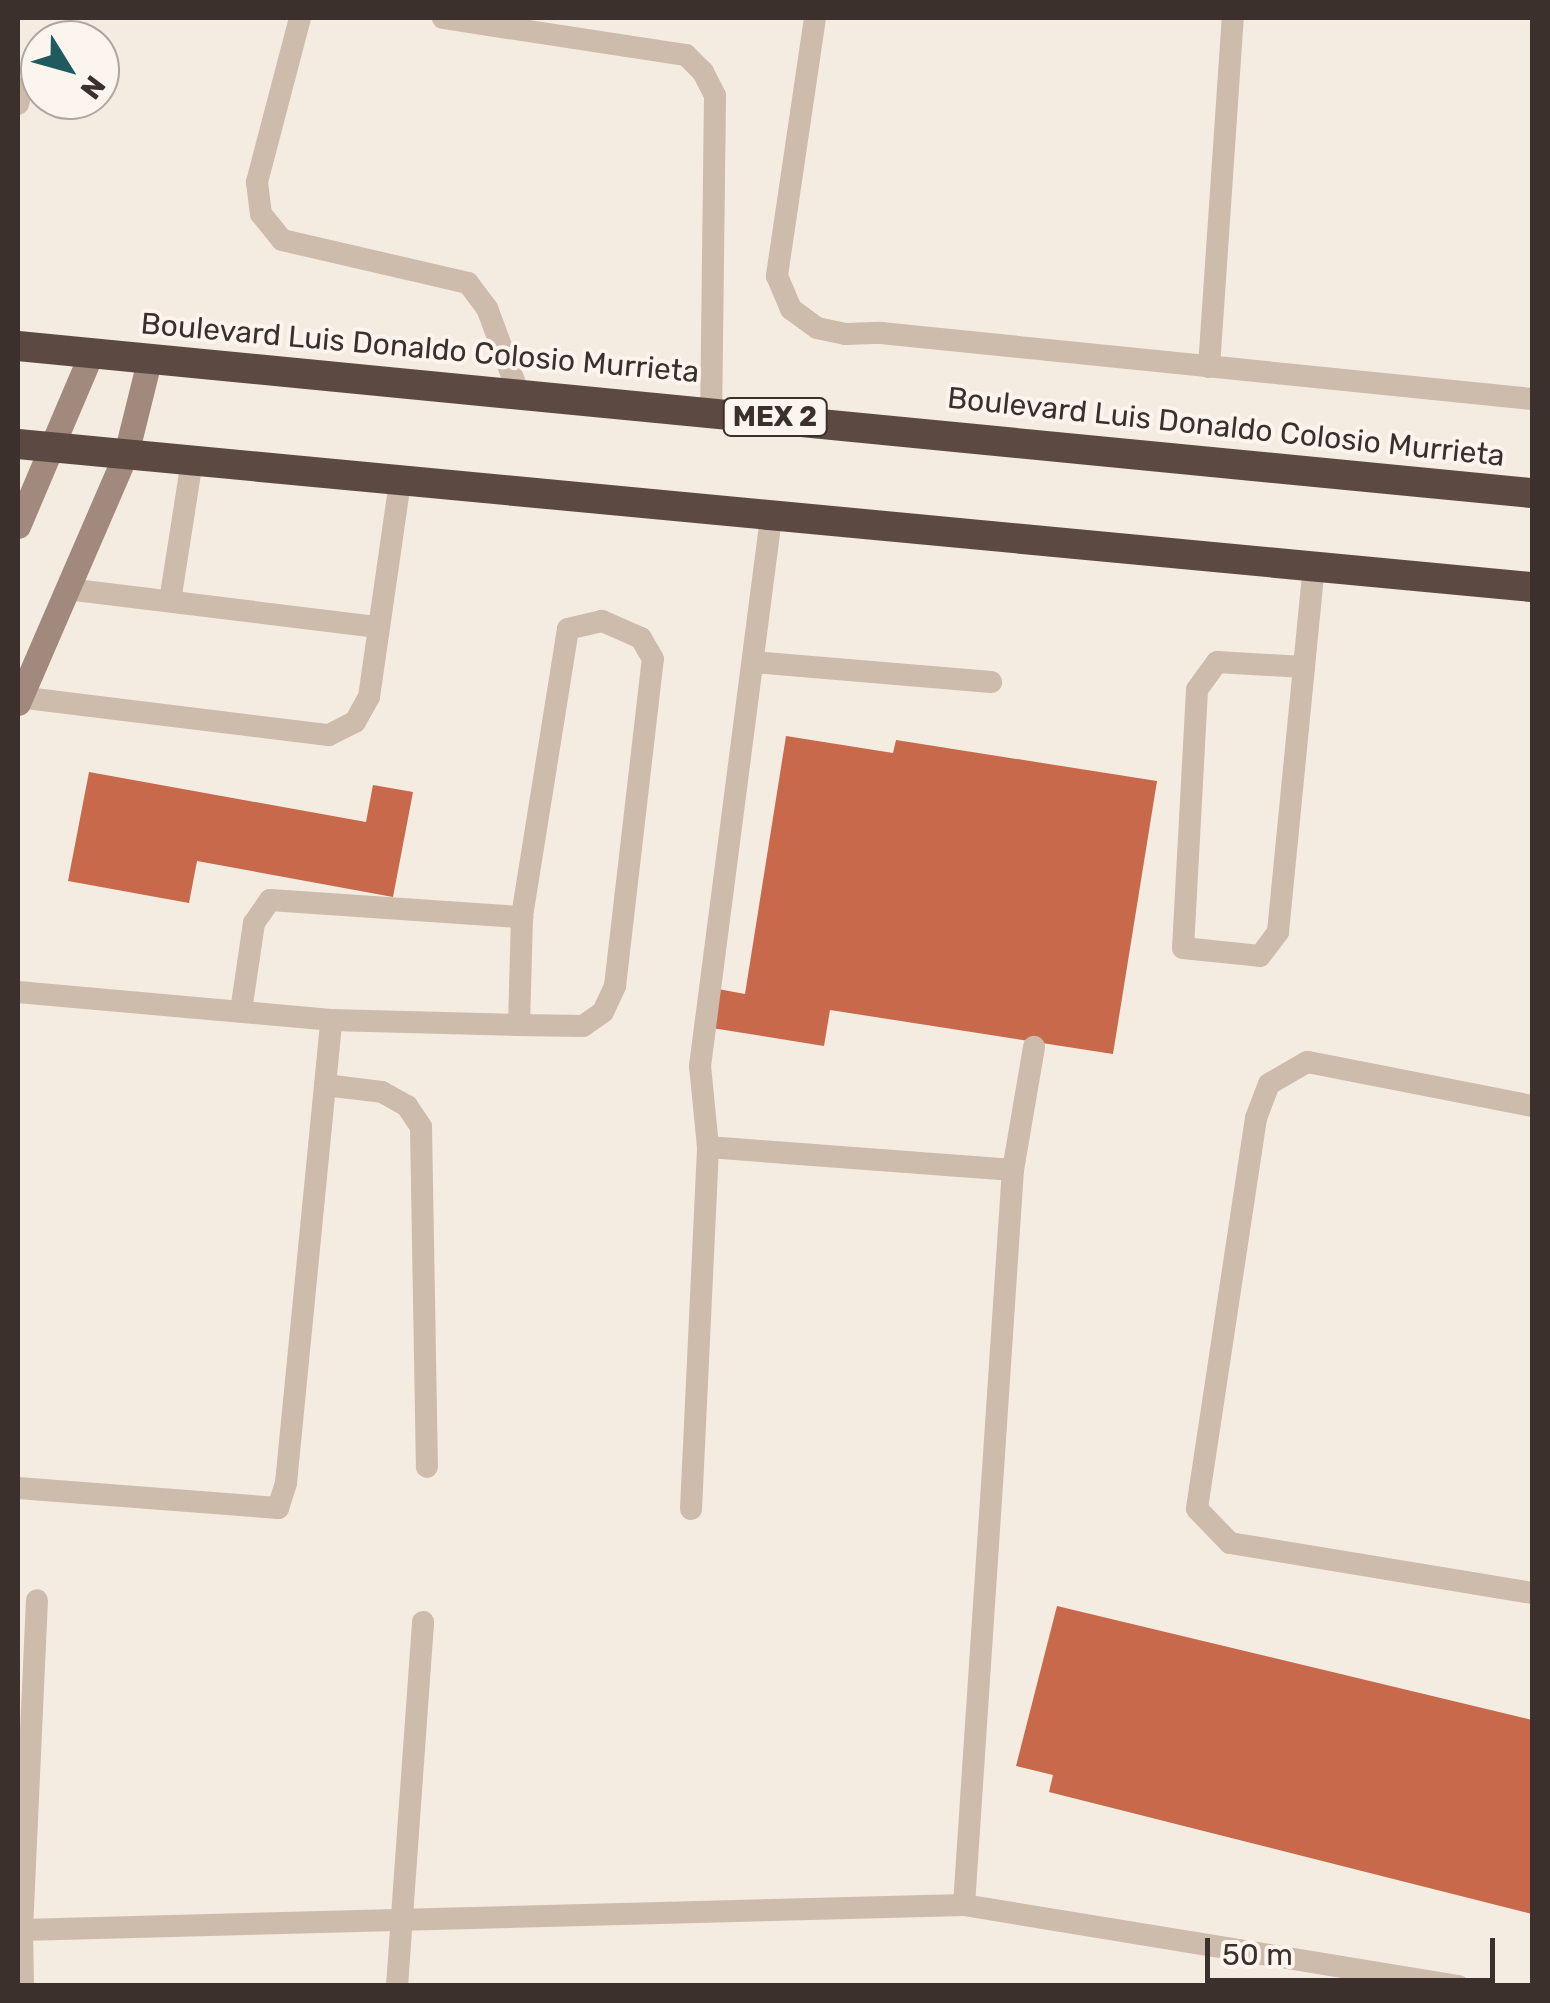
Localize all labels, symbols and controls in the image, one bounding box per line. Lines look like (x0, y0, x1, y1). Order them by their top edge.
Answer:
north arrow (20, 20, 120, 120)
text: N (74, 69, 112, 105)
street label: Boulevard Luis Donaldo Colosio Murrieta (139, 306, 701, 390)
street label: Boulevard Luis Donaldo Colosio Murrieta (946, 380, 1506, 474)
road number: MEX 2 (722, 394, 828, 440)
scale bar (1210, 1918, 1500, 1980)
text: 50 m (1222, 1937, 1293, 1973)

